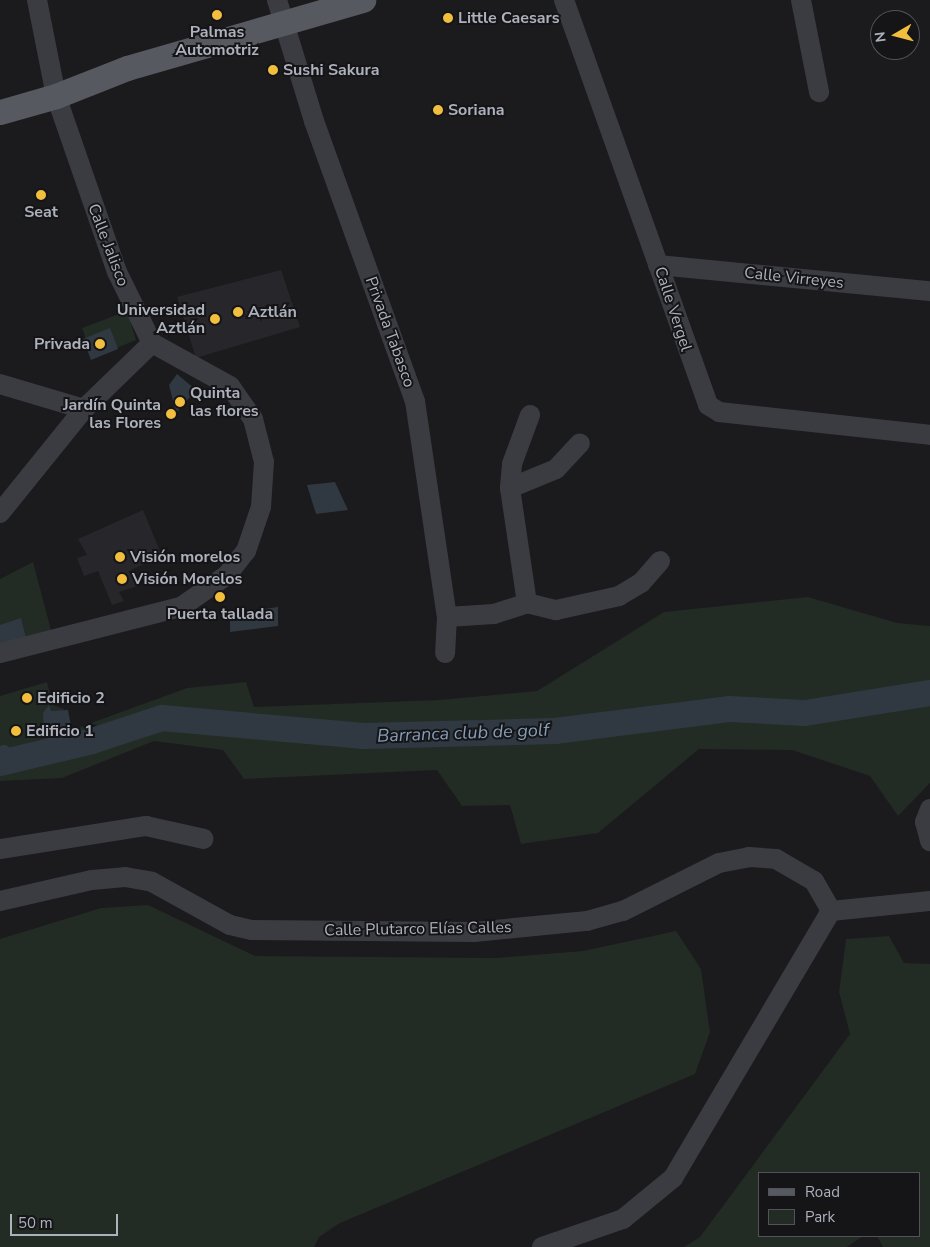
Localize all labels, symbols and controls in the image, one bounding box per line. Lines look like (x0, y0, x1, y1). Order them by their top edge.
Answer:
place label: Little Caesars (458, 8, 559, 28)
marker: Palmas Automotriz (211, 9, 223, 21)
north arrow (870, 10, 920, 60)
marker: Little Caesars (442, 12, 454, 24)
place label: Palmas Automotriz (175, 22, 259, 60)
text: N (871, 31, 891, 44)
place label: Sushi Sakura (283, 60, 380, 80)
marker: Sushi Sakura (267, 64, 279, 76)
place label: Soriana (448, 100, 505, 120)
marker: Soriana (432, 104, 444, 116)
marker: Seat (35, 189, 47, 201)
street label: Calle Jalisco (83, 201, 133, 289)
place label: Seat (24, 202, 58, 222)
street label: Calle Virreyes (743, 263, 845, 293)
street label: Calle Vergel (650, 264, 696, 354)
street label: Privada Tabasco (361, 274, 419, 390)
place label: Universidad Aztlán (117, 300, 205, 338)
place label: Aztlán (248, 302, 297, 322)
marker: Aztlán (232, 306, 244, 318)
marker: Universidad Aztlán (209, 313, 221, 325)
place label: Privada (34, 334, 90, 354)
marker: Privada (94, 338, 106, 350)
place label: Quinta las flores (190, 383, 259, 421)
place label: Jardín Quinta las Flores (63, 395, 161, 433)
marker: Quinta las flores (174, 396, 186, 408)
marker: Jardín Quinta las Flores (165, 408, 177, 420)
place label: Visión morelos (130, 547, 240, 567)
marker: Visión morelos (114, 551, 126, 563)
place label: Visión Morelos (132, 569, 242, 589)
marker: Visión Morelos (116, 573, 128, 585)
marker: Puerta tallada (214, 591, 226, 603)
place label: Puerta tallada (167, 604, 273, 624)
place label: Edificio 2 (37, 688, 105, 708)
marker: Edificio 2 (21, 692, 33, 704)
water label: Barranca club de golf (377, 719, 549, 747)
place label: Edificio 1 (26, 721, 94, 741)
marker: Edificio 1 (10, 725, 22, 737)
street label: Calle Plutarco Elías Calles (324, 918, 512, 940)
legend (758, 1172, 920, 1237)
text: Road (805, 1182, 840, 1202)
scale bar (12, 1204, 120, 1236)
text: Park (805, 1207, 835, 1227)
text: 50 m (18, 1213, 53, 1233)

